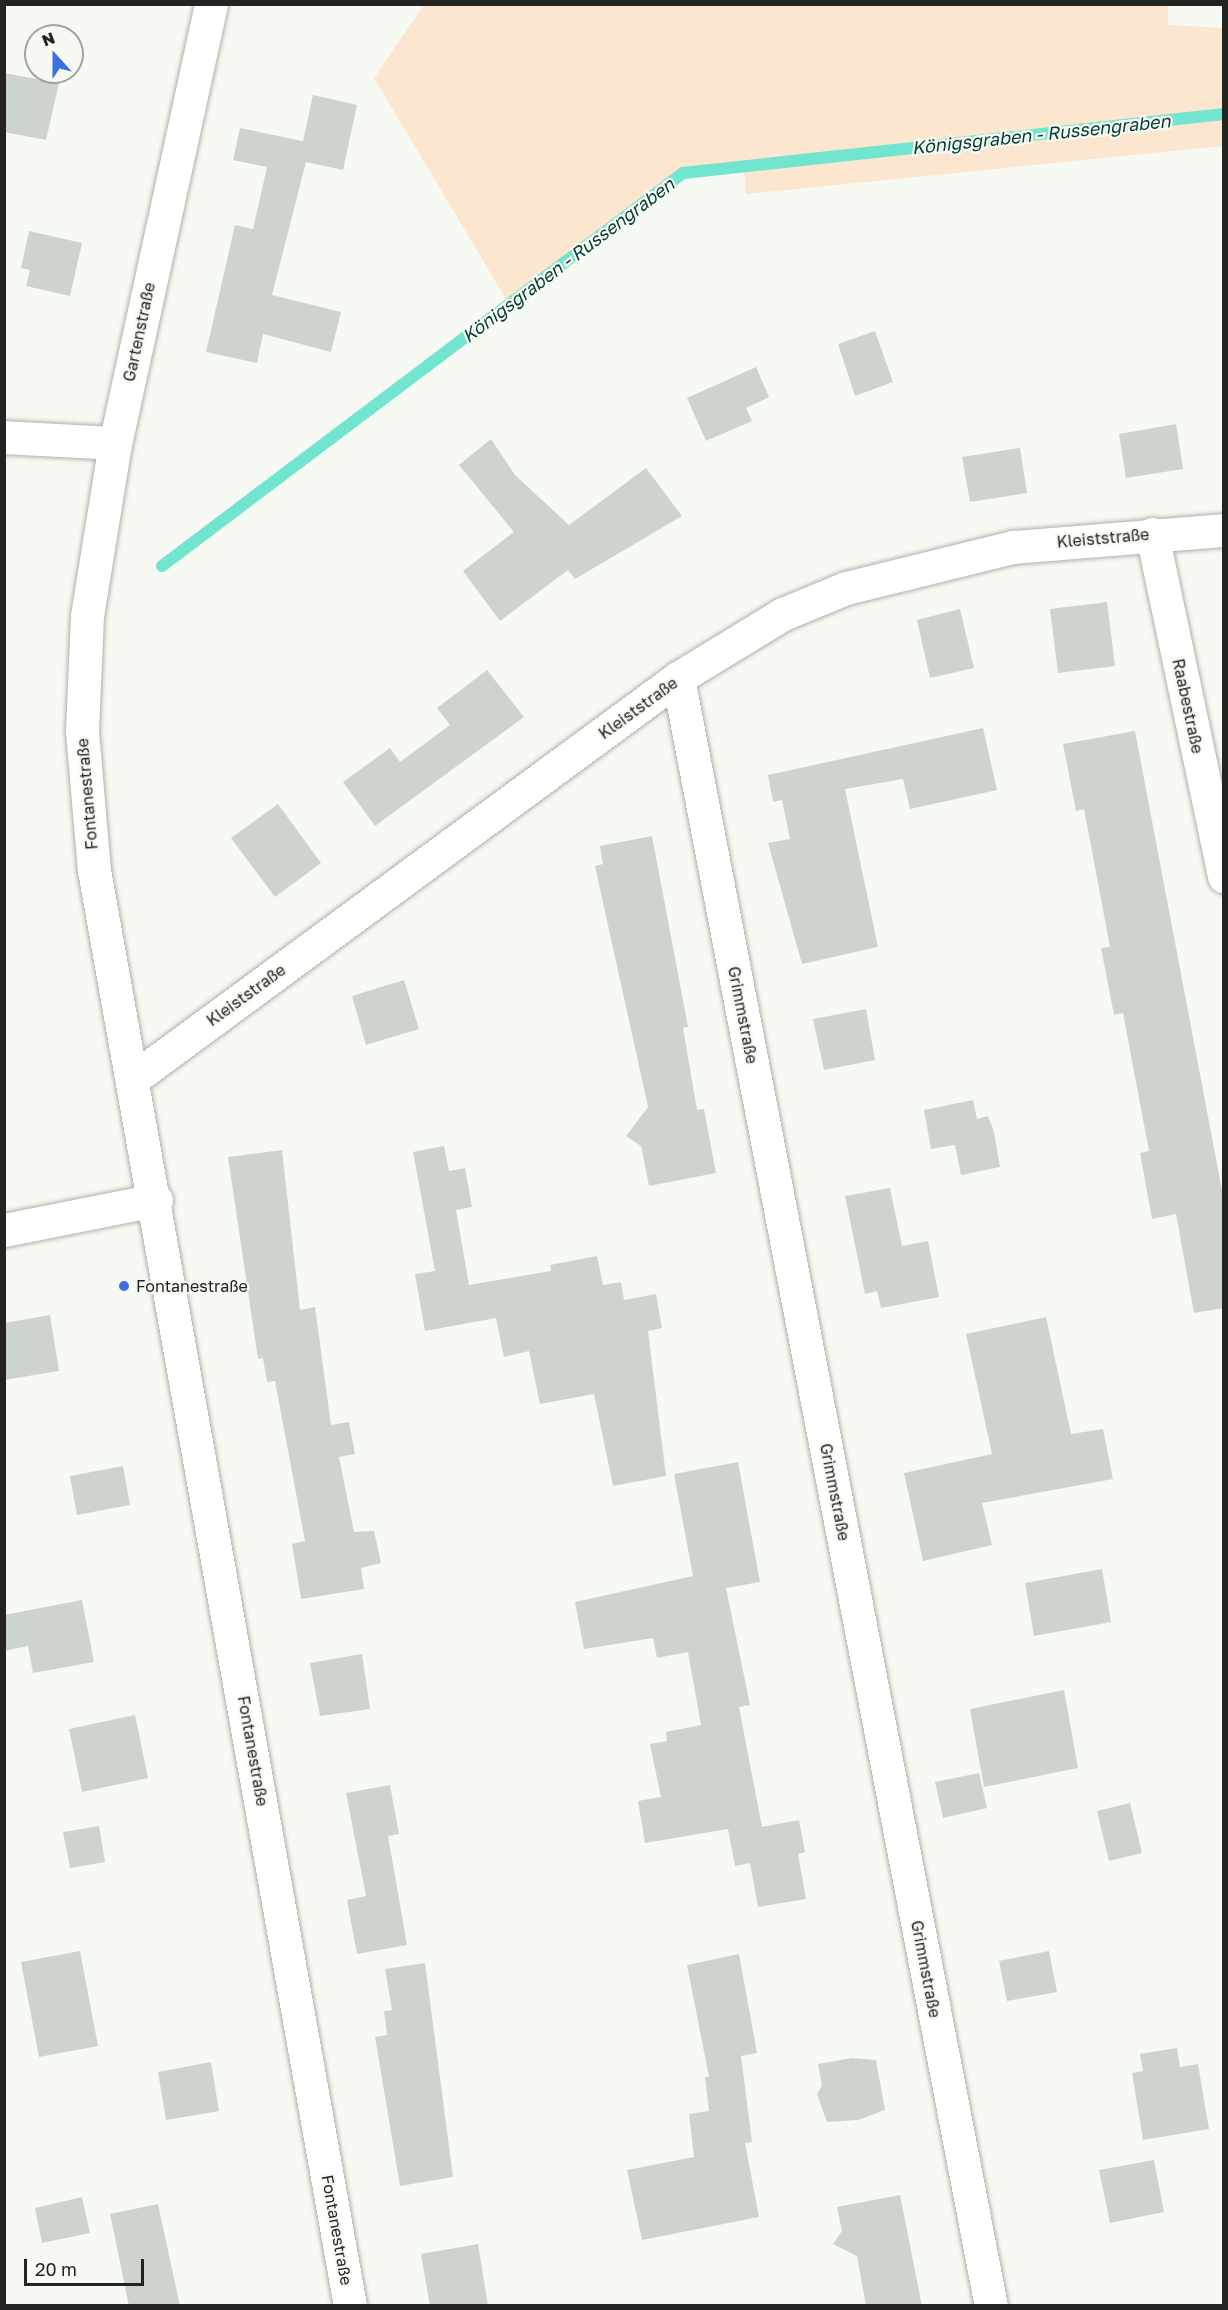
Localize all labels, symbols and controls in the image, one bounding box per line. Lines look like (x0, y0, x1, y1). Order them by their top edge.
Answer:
north arrow (24, 24, 84, 84)
text: N (39, 28, 58, 51)
water label: Königsgraben - Russengraben (911, 110, 1171, 158)
water label: Königsgraben - Russengraben (458, 173, 678, 347)
street label: Gartenstraße (119, 281, 159, 383)
street label: Kleiststraße (1056, 524, 1150, 552)
street label: Raabestraße (1169, 657, 1207, 755)
street label: Kleiststraße (595, 673, 681, 743)
street label: Fontanestraße (73, 737, 101, 851)
street label: Kleiststraße (203, 960, 289, 1030)
street label: Grimmstraße (724, 965, 762, 1065)
place label: Fontanestraße (136, 1276, 248, 1296)
marker: Fontanestraße (117, 1279, 131, 1293)
street label: Grimmstraße (816, 1442, 854, 1542)
street label: Fontanestraße (234, 1694, 272, 1808)
street label: Grimmstraße (907, 1919, 945, 2019)
street label: Fontanestraße (318, 2173, 356, 2287)
scale bar (27, 2247, 147, 2285)
text: 20 m (35, 2258, 77, 2280)

